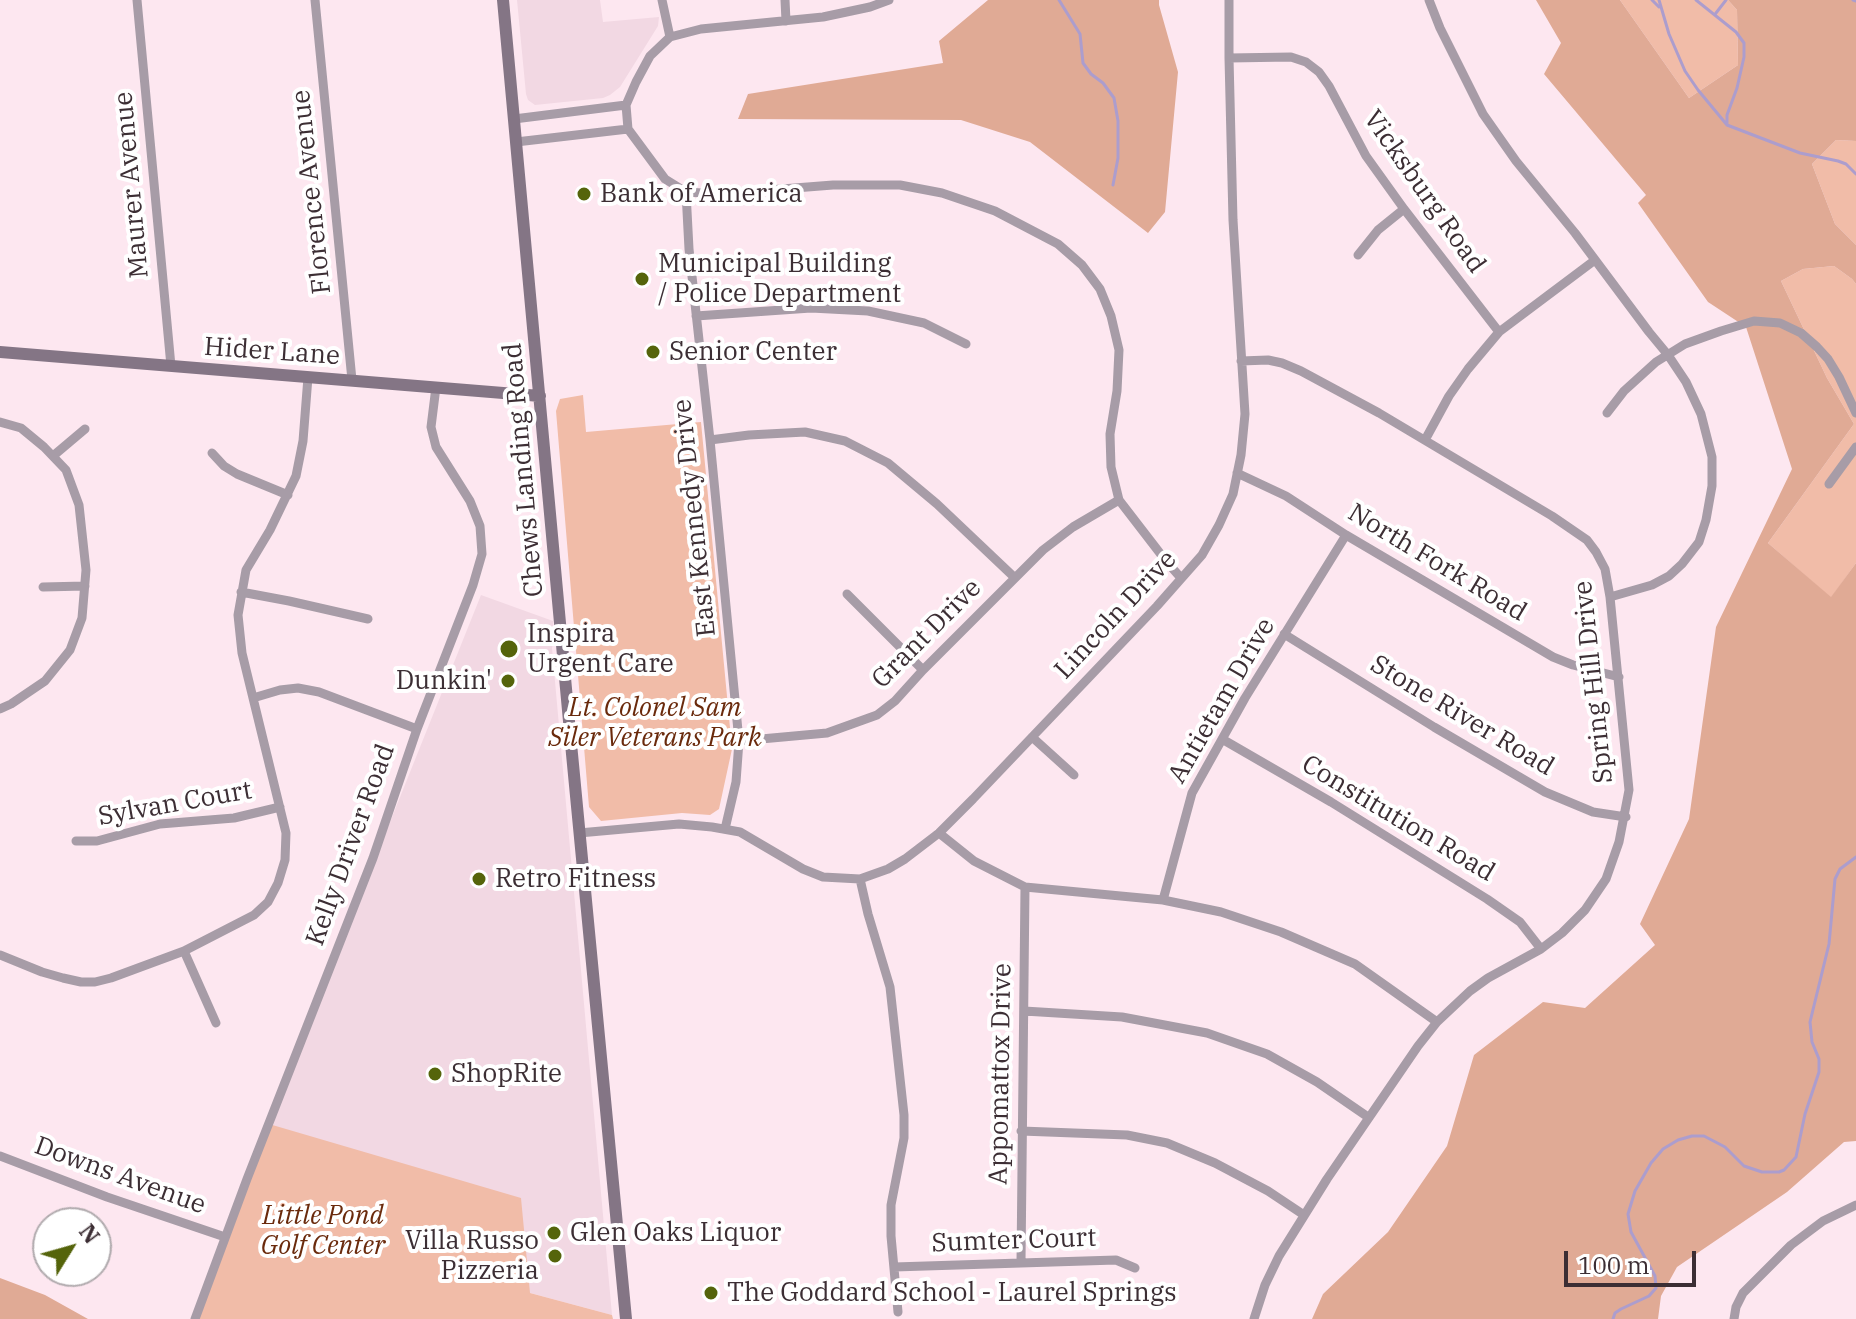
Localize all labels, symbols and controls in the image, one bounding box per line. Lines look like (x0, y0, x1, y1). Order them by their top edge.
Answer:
street label: Florence Avenue (286, 88, 338, 296)
street label: Maurer Avenue (108, 90, 156, 280)
street label: Vicksburg Road (1356, 105, 1492, 279)
place label: Bank of America (600, 178, 803, 210)
marker: Bank of America (575, 185, 593, 203)
place label: Municipal Building / Police Department (658, 248, 901, 310)
marker: Municipal Building / Police Department (633, 270, 651, 288)
street label: Hider Lane (203, 332, 341, 372)
place label: Senior Center (669, 336, 837, 368)
street label: Chews Landing Road (497, 342, 551, 598)
marker: Senior Center (644, 343, 662, 361)
street label: East Kennedy Drive (667, 398, 723, 638)
street label: North Fork Road (1342, 497, 1532, 629)
street label: Lincoln Drive (1049, 544, 1183, 686)
street label: Grant Drive (866, 573, 988, 695)
street label: Spring Hill Drive (1568, 579, 1620, 785)
street label: Antietam Drive (1162, 613, 1282, 789)
place label: Inspira Urgent Care (527, 618, 674, 680)
marker: Inspira Urgent Care (498, 638, 520, 660)
street label: Stone River Road (1365, 649, 1559, 783)
place label: Dunkin' (396, 665, 492, 697)
marker: Dunkin' (499, 672, 517, 690)
park label: Lt. Colonel Sam Siler Veterans Park (548, 692, 762, 754)
street label: Kelly Driver Road (300, 740, 402, 950)
street label: Constitution Road (1296, 749, 1500, 889)
street label: Sylvan Court (96, 775, 254, 833)
place label: Retro Fitness (495, 863, 656, 895)
marker: Retro Fitness (470, 870, 488, 888)
street label: Appomattox Drive (983, 963, 1019, 1185)
place label: ShopRite (451, 1058, 562, 1090)
marker: ShopRite (426, 1065, 444, 1083)
street label: Downs Avenue (30, 1131, 210, 1221)
park label: Little Pond Golf Center (261, 1200, 385, 1262)
north arrow (32, 1207, 112, 1287)
place label: Glen Oaks Liquor (570, 1217, 781, 1249)
text: N (73, 1218, 107, 1249)
street label: Sumter Court (931, 1223, 1097, 1259)
marker: Glen Oaks Liquor (545, 1224, 563, 1242)
place label: Villa Russo Pizzeria (405, 1225, 539, 1286)
scale bar (1568, 1235, 1700, 1285)
marker: Villa Russo Pizzeria (546, 1247, 564, 1265)
text: 100 m (1578, 1249, 1650, 1281)
place label: The Goddard School - Laurel Springs (727, 1277, 1177, 1309)
marker: The Goddard School - Laurel Springs (702, 1284, 720, 1302)

